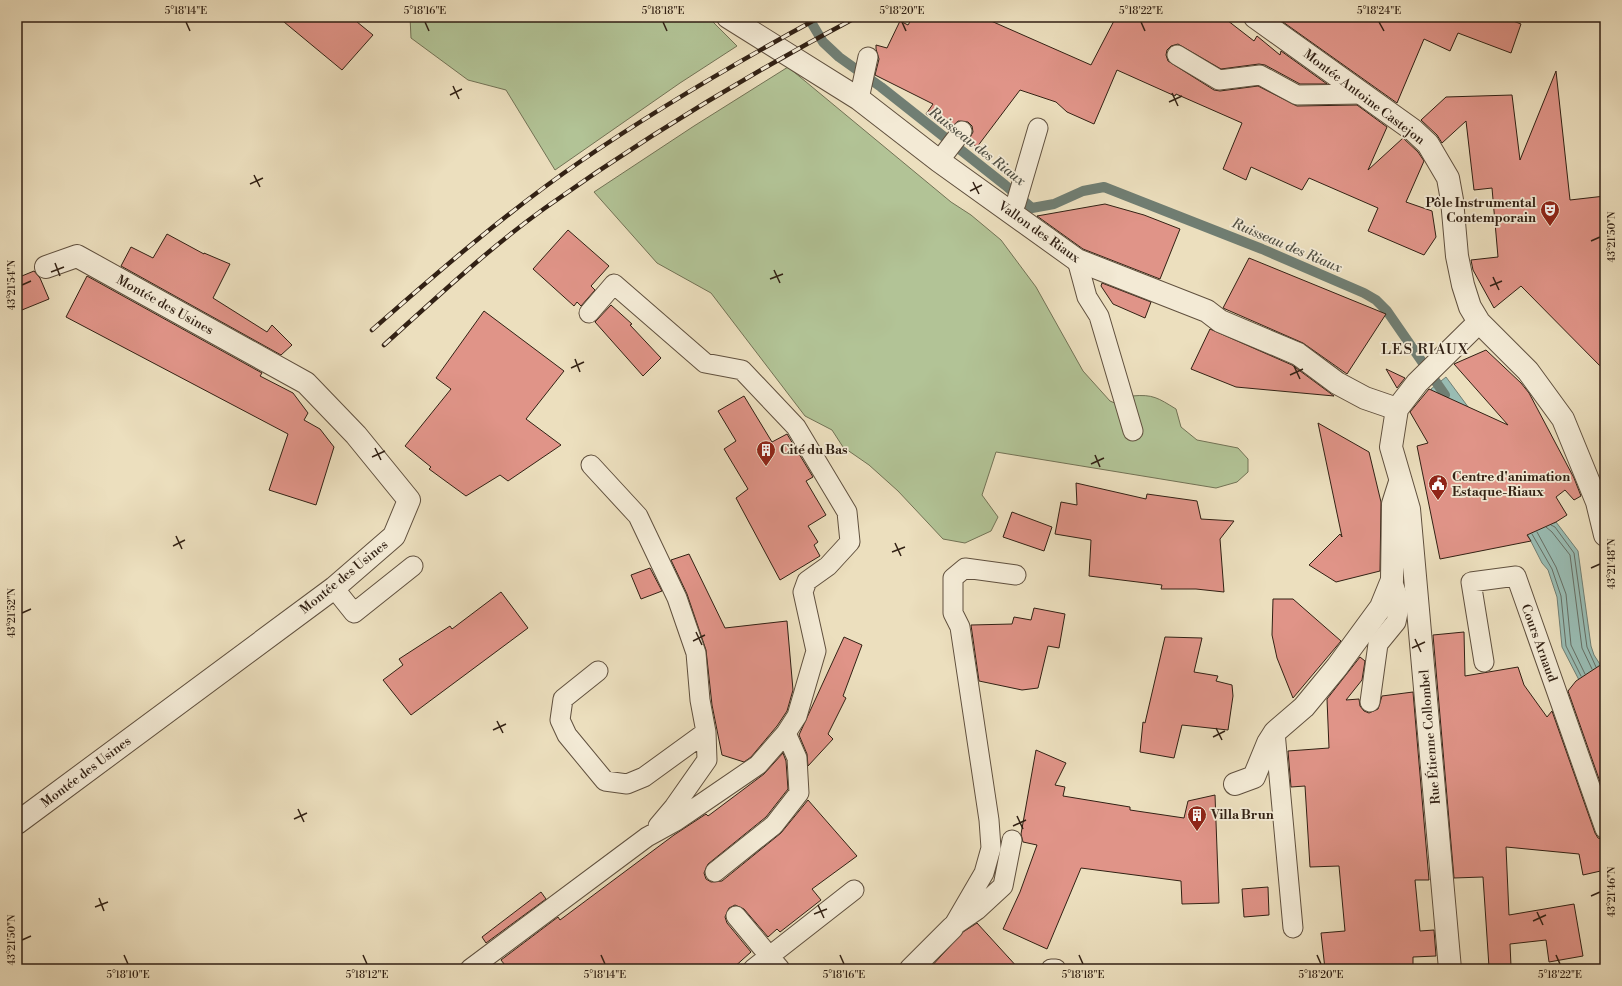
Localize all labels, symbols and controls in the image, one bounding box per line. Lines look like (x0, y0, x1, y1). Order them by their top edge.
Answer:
text: 5°18'14"E (165, 5, 207, 17)
text: 5°18'16"E (404, 5, 446, 17)
text: 5°18'18"E (642, 5, 684, 17)
text: 5°18'20"E (880, 5, 924, 17)
text: 5°18'22"E (1119, 5, 1163, 17)
text: 5°18'24"E (1357, 5, 1401, 17)
street label: Montée Antoine Castejon (1300, 46, 1428, 148)
water label: Ruisseau des Riaux (924, 103, 1029, 191)
place label: Pôle Instrumental Contemporain (1425, 195, 1537, 226)
street label: Vallon des Riaux (994, 197, 1083, 266)
theatre icon: Pôle Instrumental Contemporain (1539, 199, 1561, 227)
text: 43°21'50"N (1606, 211, 1618, 263)
water label: Ruisseau des Riaux (1228, 214, 1345, 277)
text: 43°21'54"N (6, 259, 18, 310)
street label: Montée des Usines (114, 272, 217, 338)
district label: LES RIAUX (1381, 340, 1469, 359)
building icon: Cité du Bas (755, 439, 777, 467)
place label: Cité du Bas (780, 442, 848, 458)
place label: Centre d'animation Estaque-Riaux (1452, 469, 1570, 500)
public building icon: Centre d'animation Estaque-Riaux (1427, 473, 1449, 501)
street label: Montée des Usines (297, 536, 391, 617)
text: 43°21'48"N (1606, 538, 1618, 589)
text: 43°21'52"N (6, 587, 18, 638)
street label: Cours Arnaud (1518, 602, 1561, 685)
street label: Rue Étienne Collombel (1415, 669, 1444, 805)
street label: Montée des Usines (38, 733, 134, 811)
building icon: Villa Brun (1186, 804, 1208, 832)
place label: Villa Brun (1210, 807, 1274, 823)
text: 43°21'46"N (1606, 866, 1618, 917)
text: 43°21'50"N (6, 914, 18, 966)
text: 5°18'10"E (106, 969, 150, 981)
text: 5°18'12"E (346, 969, 388, 981)
text: 5°18'14"E (584, 969, 626, 981)
text: 5°18'16"E (823, 969, 865, 981)
text: 5°18'18"E (1062, 969, 1104, 981)
text: 5°18'20"E (1299, 969, 1343, 981)
text: 5°18'22"E (1538, 969, 1582, 981)

